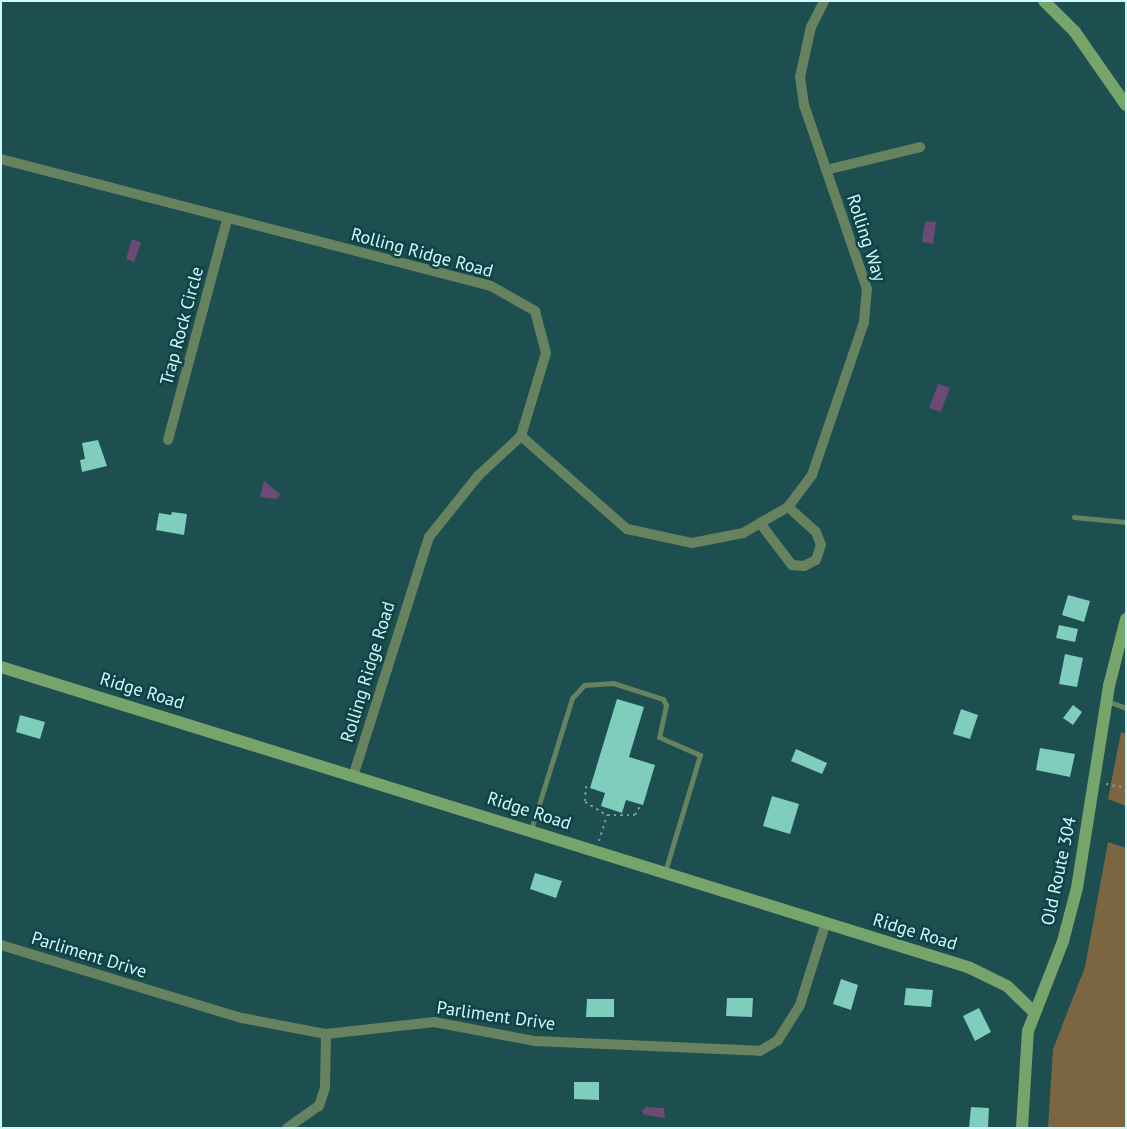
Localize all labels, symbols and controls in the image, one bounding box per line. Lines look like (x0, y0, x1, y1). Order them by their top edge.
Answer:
street label: Rolling Way (842, 192, 890, 284)
street label: Rolling Ridge Road (349, 224, 495, 282)
street label: Trap Rock Circle (156, 264, 208, 388)
street label: Rolling Ridge Road (336, 599, 400, 745)
street label: Ridge Road (97, 668, 187, 714)
street label: Ridge Road (484, 787, 574, 835)
street label: Old Route 304 (1037, 815, 1081, 927)
street label: Ridge Road (870, 909, 960, 955)
street label: Parliment Drive (29, 927, 149, 983)
street label: Parliment Drive (435, 997, 557, 1035)

